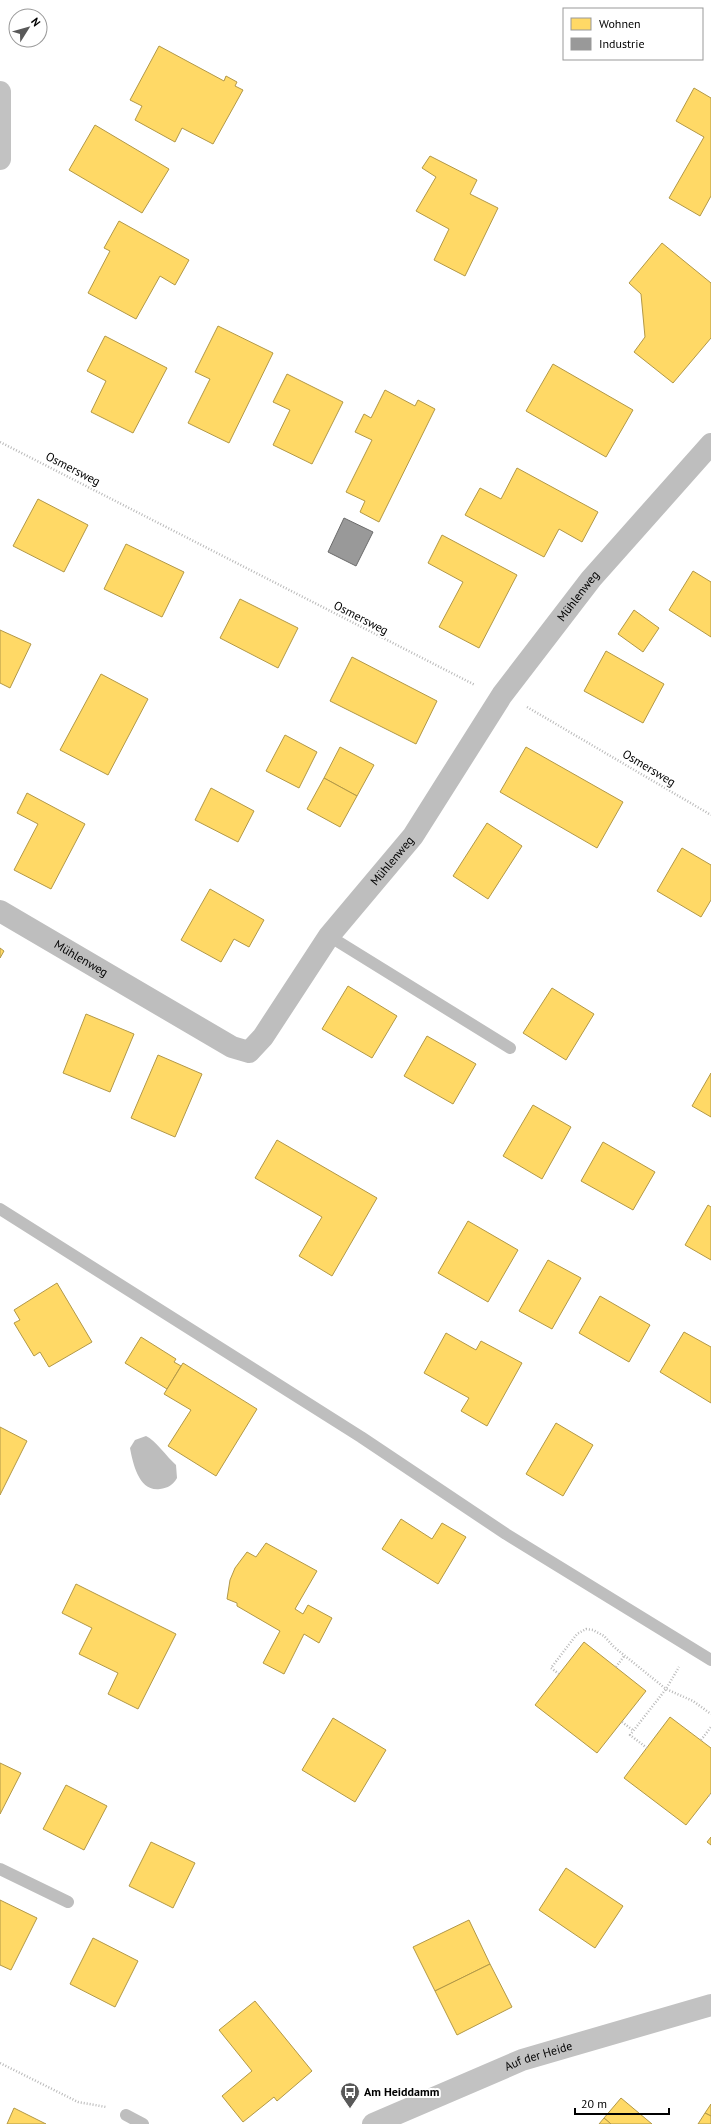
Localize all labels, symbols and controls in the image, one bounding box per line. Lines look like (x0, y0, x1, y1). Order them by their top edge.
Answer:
north arrow (8, 8, 48, 48)
legend (563, 8, 703, 60)
text: N (28, 15, 44, 29)
text: Wohnen (599, 16, 641, 31)
text: Industrie (599, 36, 645, 51)
street label: Osmersweg (43, 448, 103, 489)
street label: Mühlenweg (553, 567, 602, 624)
street label: Osmersweg (331, 597, 391, 638)
street label: Osmersweg (620, 746, 679, 789)
street label: Mühlenweg (367, 833, 417, 888)
street label: Mühlenweg (52, 936, 111, 980)
street label: Auf der Heide (502, 2038, 574, 2074)
bus stop icon: Am Heiddamm (339, 2081, 361, 2109)
place label: Am Heiddamm (364, 2084, 440, 2099)
scale bar (575, 2090, 669, 2116)
text: 20 m (581, 2096, 607, 2111)

